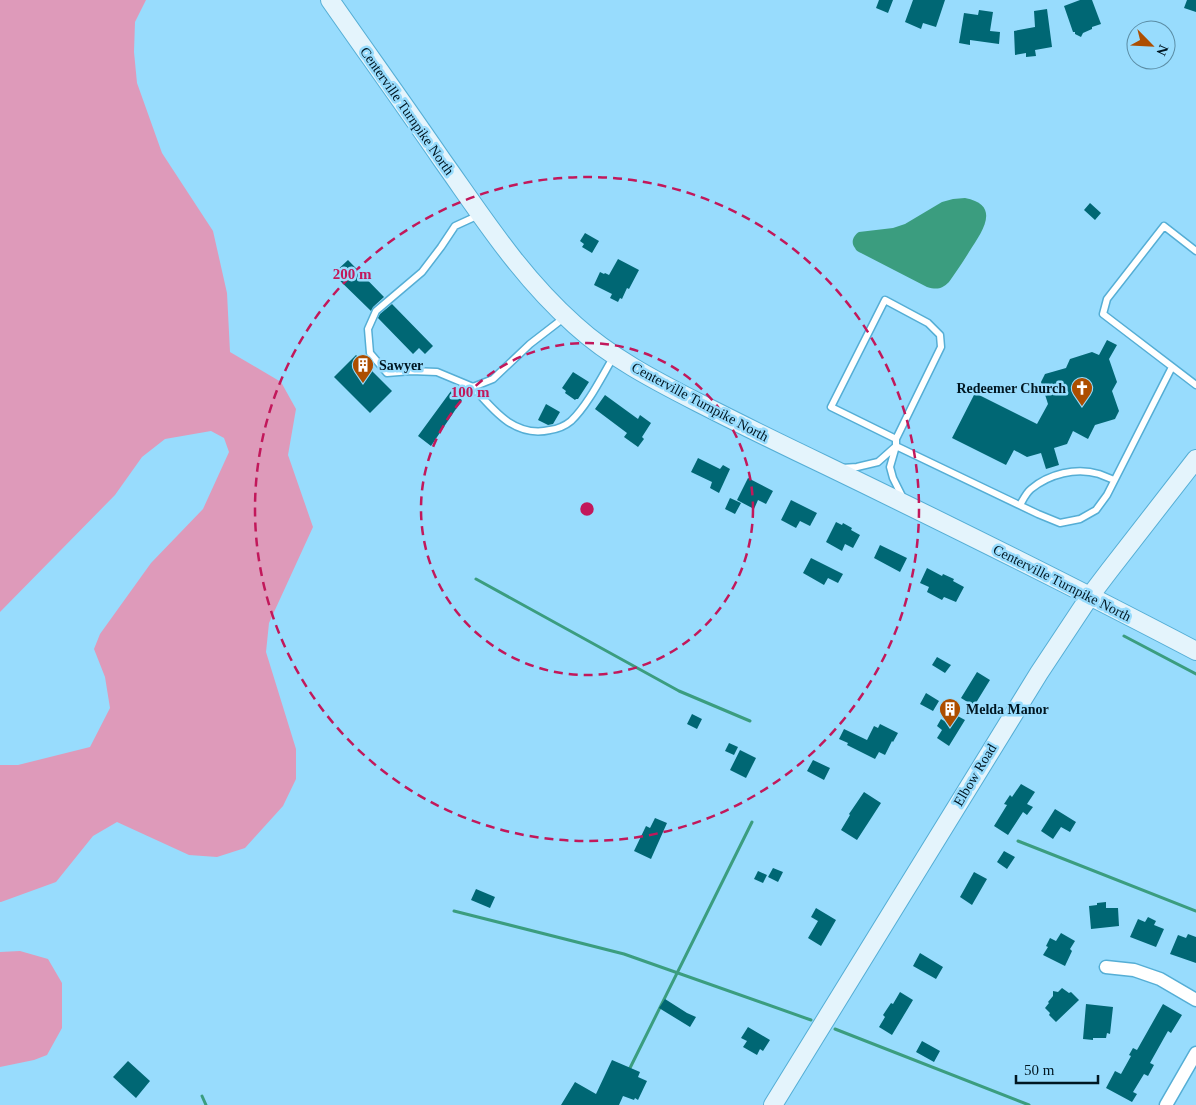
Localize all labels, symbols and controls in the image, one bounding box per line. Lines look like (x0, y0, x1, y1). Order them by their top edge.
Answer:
north arrow (1126, 20, 1176, 70)
text: N (1154, 42, 1171, 58)
street label: Centerville Turnpike North (357, 44, 457, 178)
text: 200 m (333, 266, 372, 282)
building icon: Sawyer (351, 353, 375, 384)
place label: Sawyer (379, 358, 423, 373)
street label: Centerville Turnpike North (629, 360, 771, 444)
church icon: Redeemer Church (1070, 376, 1094, 407)
place label: Redeemer Church (956, 381, 1066, 396)
text: 100 m (451, 384, 490, 400)
centre of rings (578, 500, 596, 518)
street label: Centerville Turnpike North (991, 542, 1133, 624)
building icon: Melda Manor (938, 697, 962, 728)
place label: Melda Manor (966, 702, 1049, 717)
street label: Elbow Road (951, 741, 999, 809)
scale bar (1016, 1052, 1098, 1084)
text: 50 m (1024, 1062, 1055, 1078)

